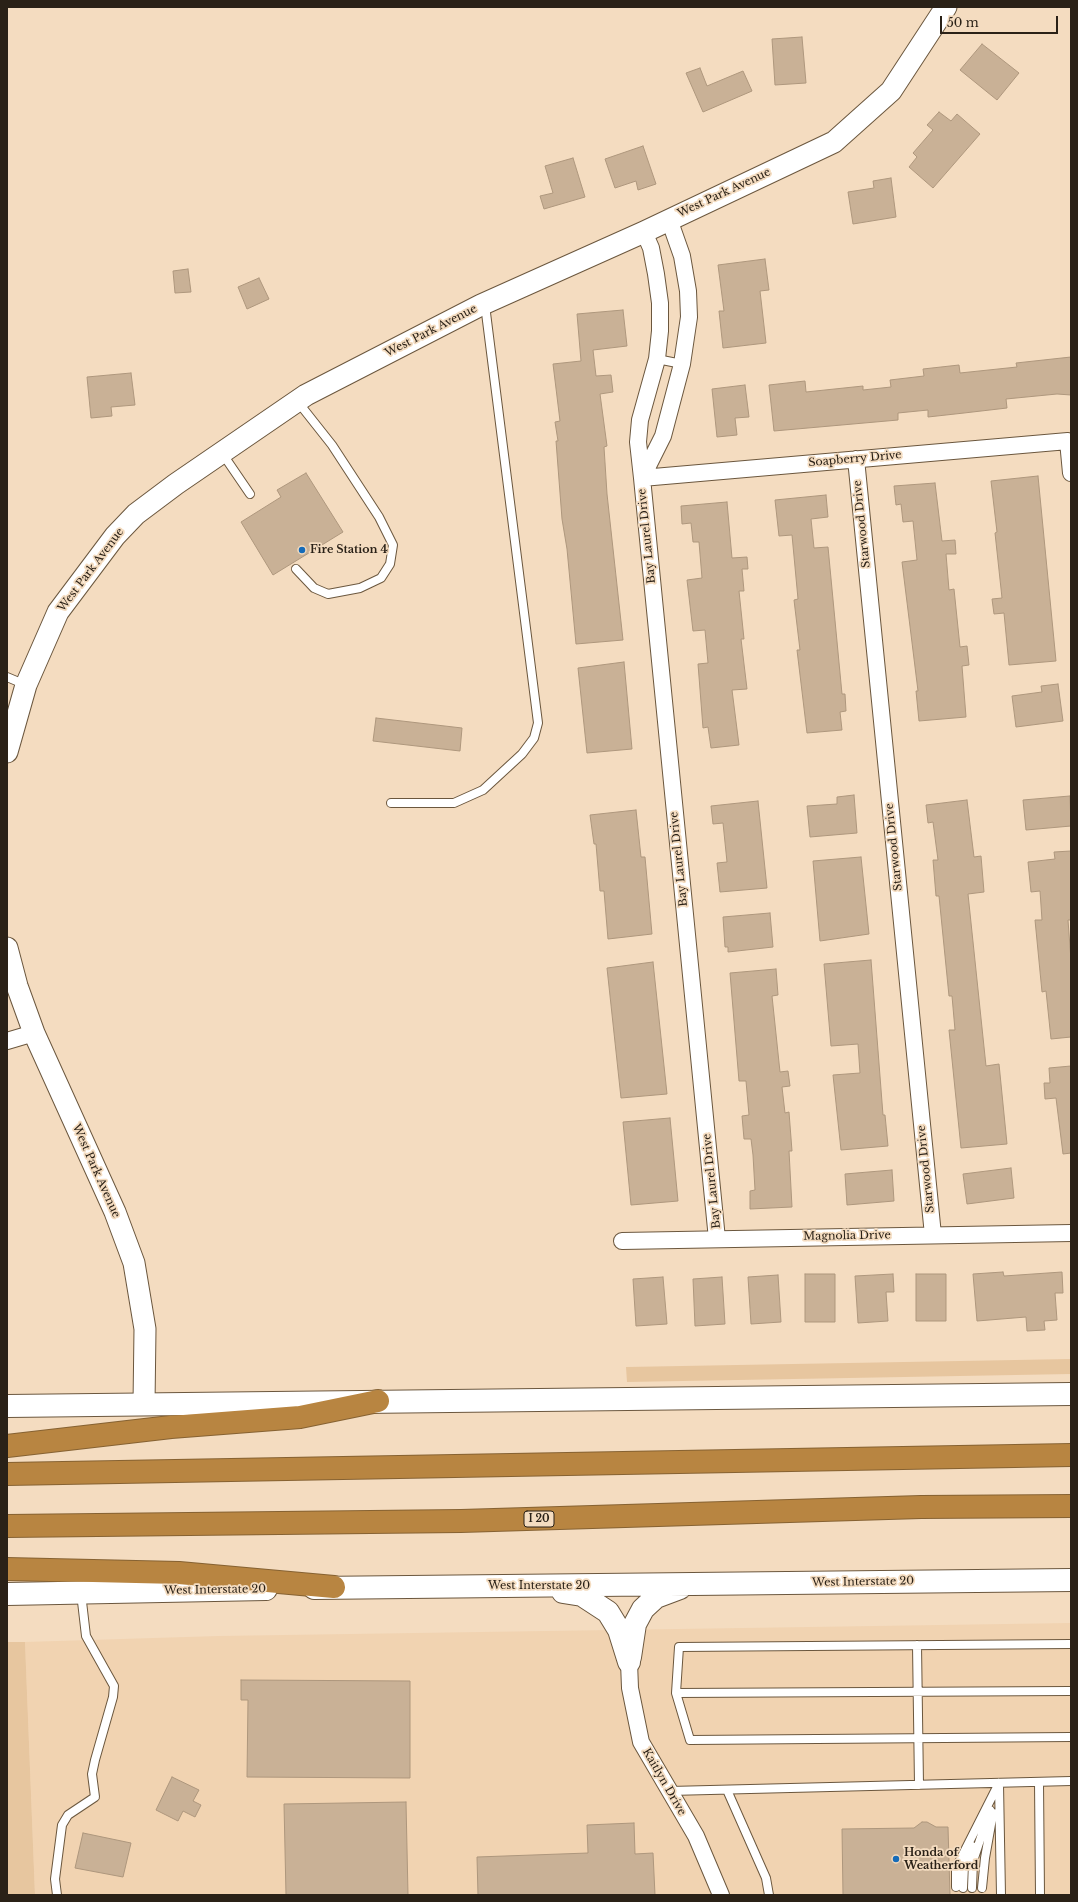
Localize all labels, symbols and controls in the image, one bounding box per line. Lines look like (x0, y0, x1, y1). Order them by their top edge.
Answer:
scale bar (942, 8, 1060, 34)
text: 50 m (947, 15, 979, 30)
street label: West Park Avenue (675, 166, 773, 220)
street label: West Park Avenue (383, 302, 479, 360)
street label: Soapberry Drive (808, 448, 902, 470)
street label: Starwood Drive (851, 479, 873, 569)
street label: Bay Laurel Drive (635, 488, 659, 584)
street label: West Park Avenue (55, 526, 127, 614)
place label: Fire Station 4 (310, 543, 388, 557)
marker: Fire Station 4 (297, 545, 307, 555)
street label: Starwood Drive (883, 802, 905, 892)
street label: Bay Laurel Drive (667, 811, 691, 907)
street label: West Park Avenue (69, 1122, 123, 1220)
street label: Starwood Drive (915, 1124, 937, 1214)
street label: Bay Laurel Drive (700, 1133, 724, 1229)
street label: Magnolia Drive (803, 1229, 891, 1243)
road number: I 20 (524, 1511, 554, 1527)
street label: West Interstate 20 (812, 1575, 914, 1589)
street label: West Interstate 20 (488, 1579, 590, 1593)
street label: West Interstate 20 (164, 1583, 266, 1597)
street label: Kaitlyn Drive (639, 1746, 689, 1818)
place label: Honda of Weatherford (904, 1846, 978, 1872)
marker: Honda of Weatherford (891, 1854, 901, 1864)

